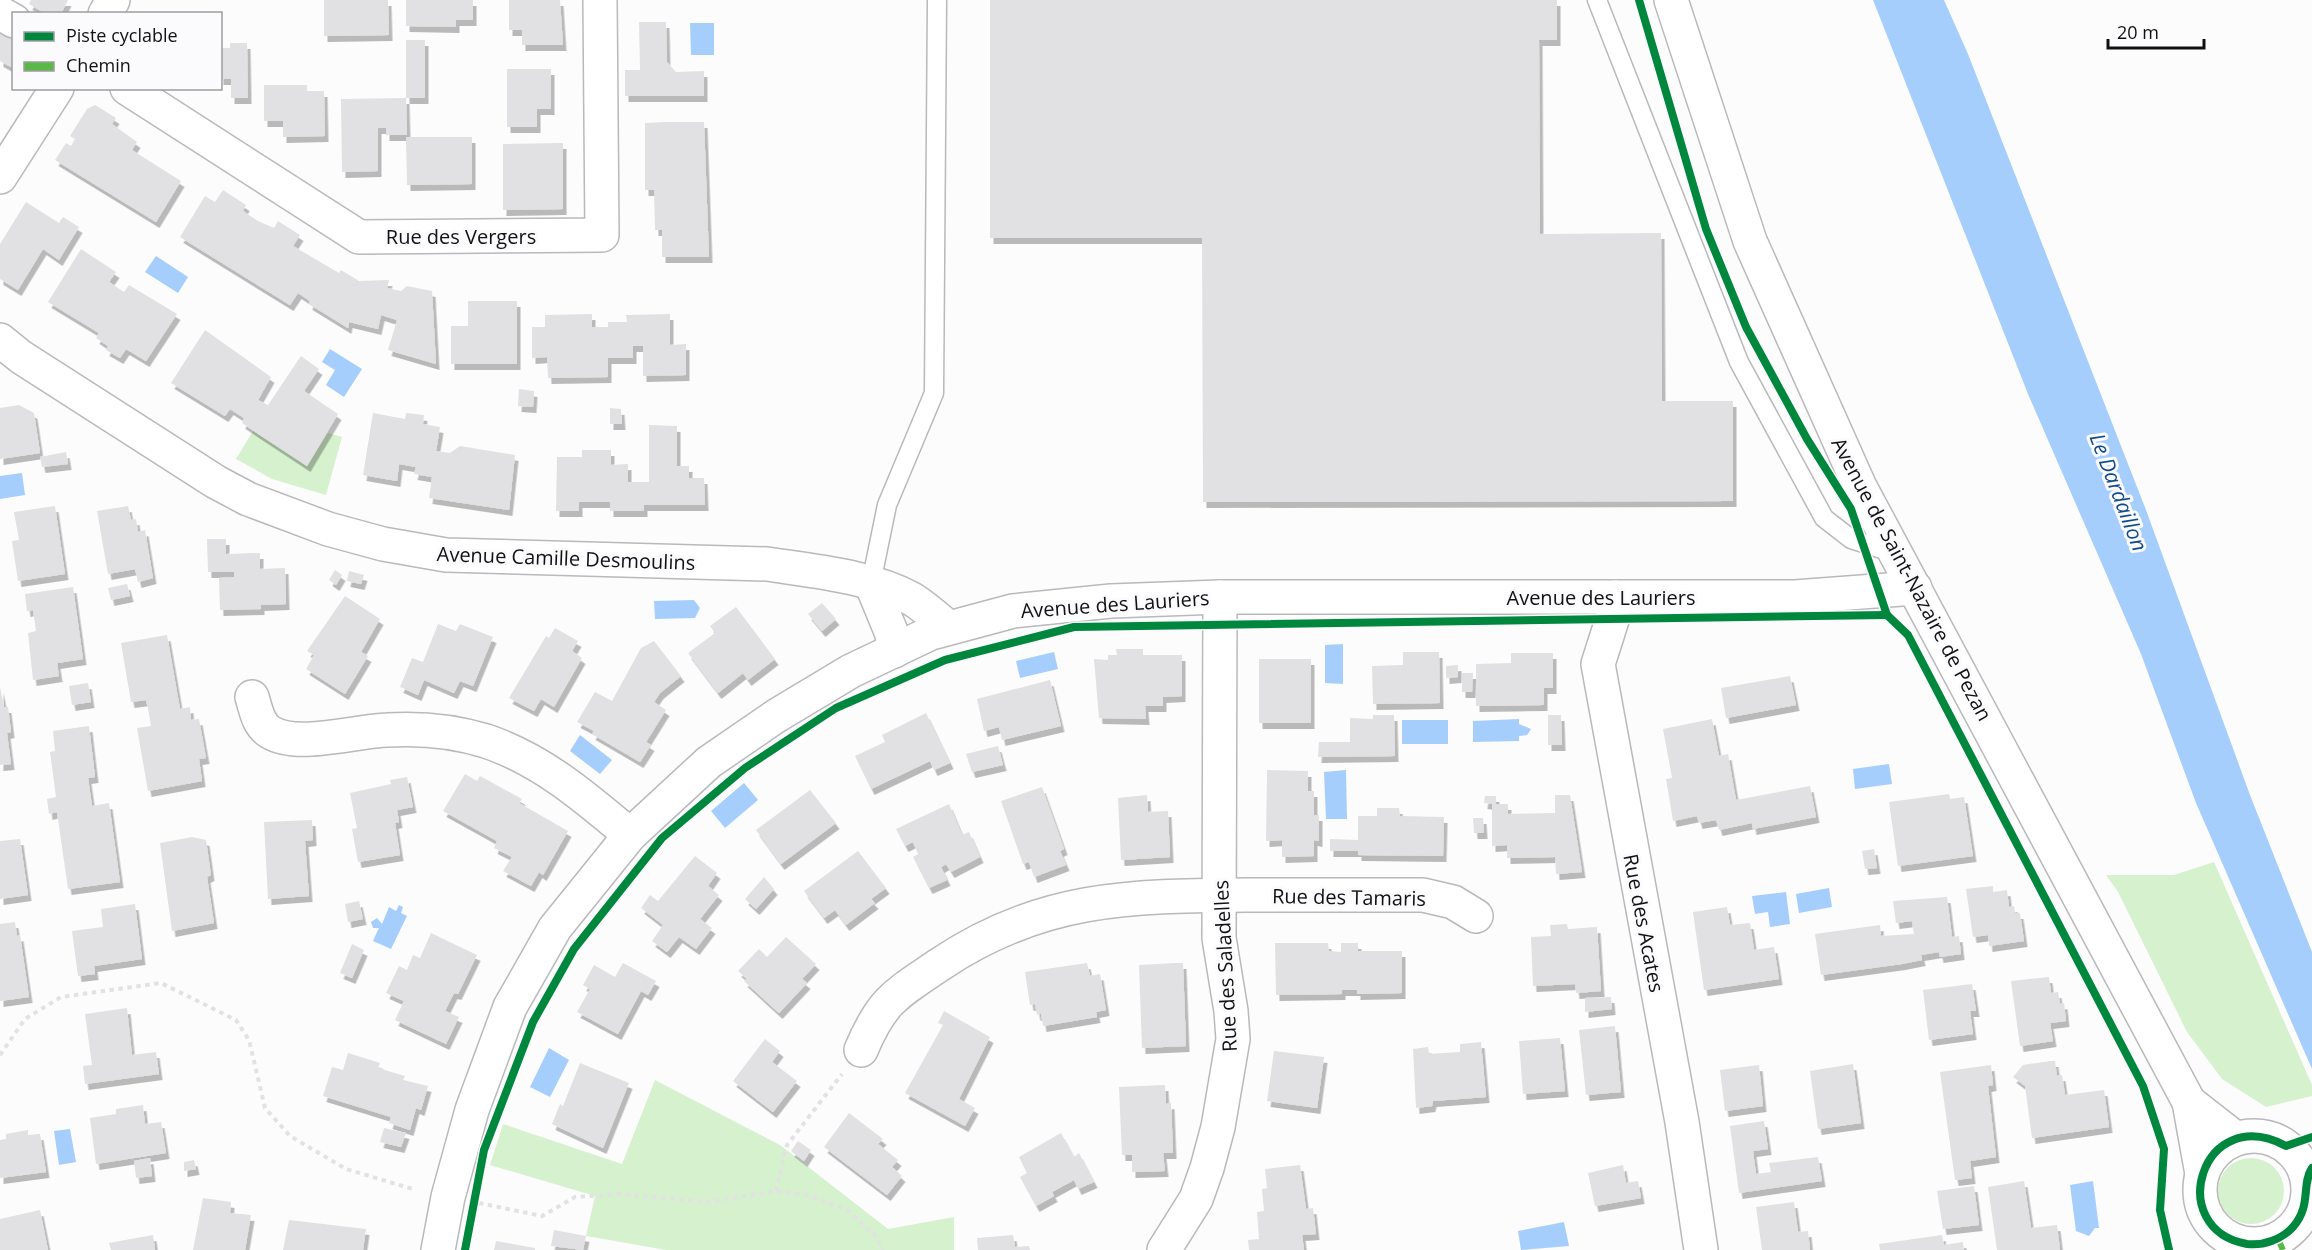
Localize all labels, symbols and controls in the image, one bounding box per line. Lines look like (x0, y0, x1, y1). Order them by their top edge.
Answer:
legend (12, 12, 222, 90)
scale bar (2108, 12, 2204, 50)
text: 20 m (2117, 20, 2159, 44)
text: Piste cyclable (66, 23, 178, 47)
text: Chemin (66, 53, 131, 77)
street label: Rue des Vergers (386, 223, 536, 250)
water label: Le Dardaillon (2084, 429, 2154, 555)
street label: Avenue de Saint-Nazaire de Pezan (1826, 433, 1998, 725)
street label: Avenue Camille Desmoulins (436, 540, 696, 576)
street label: Avenue des Lauriers (1020, 584, 1210, 624)
street label: Avenue des Lauriers (1507, 584, 1696, 611)
street label: Rue des Acates (1617, 851, 1671, 995)
street label: Rue des Saladelles (1207, 880, 1243, 1052)
street label: Rue des Tamaris (1272, 882, 1426, 912)

